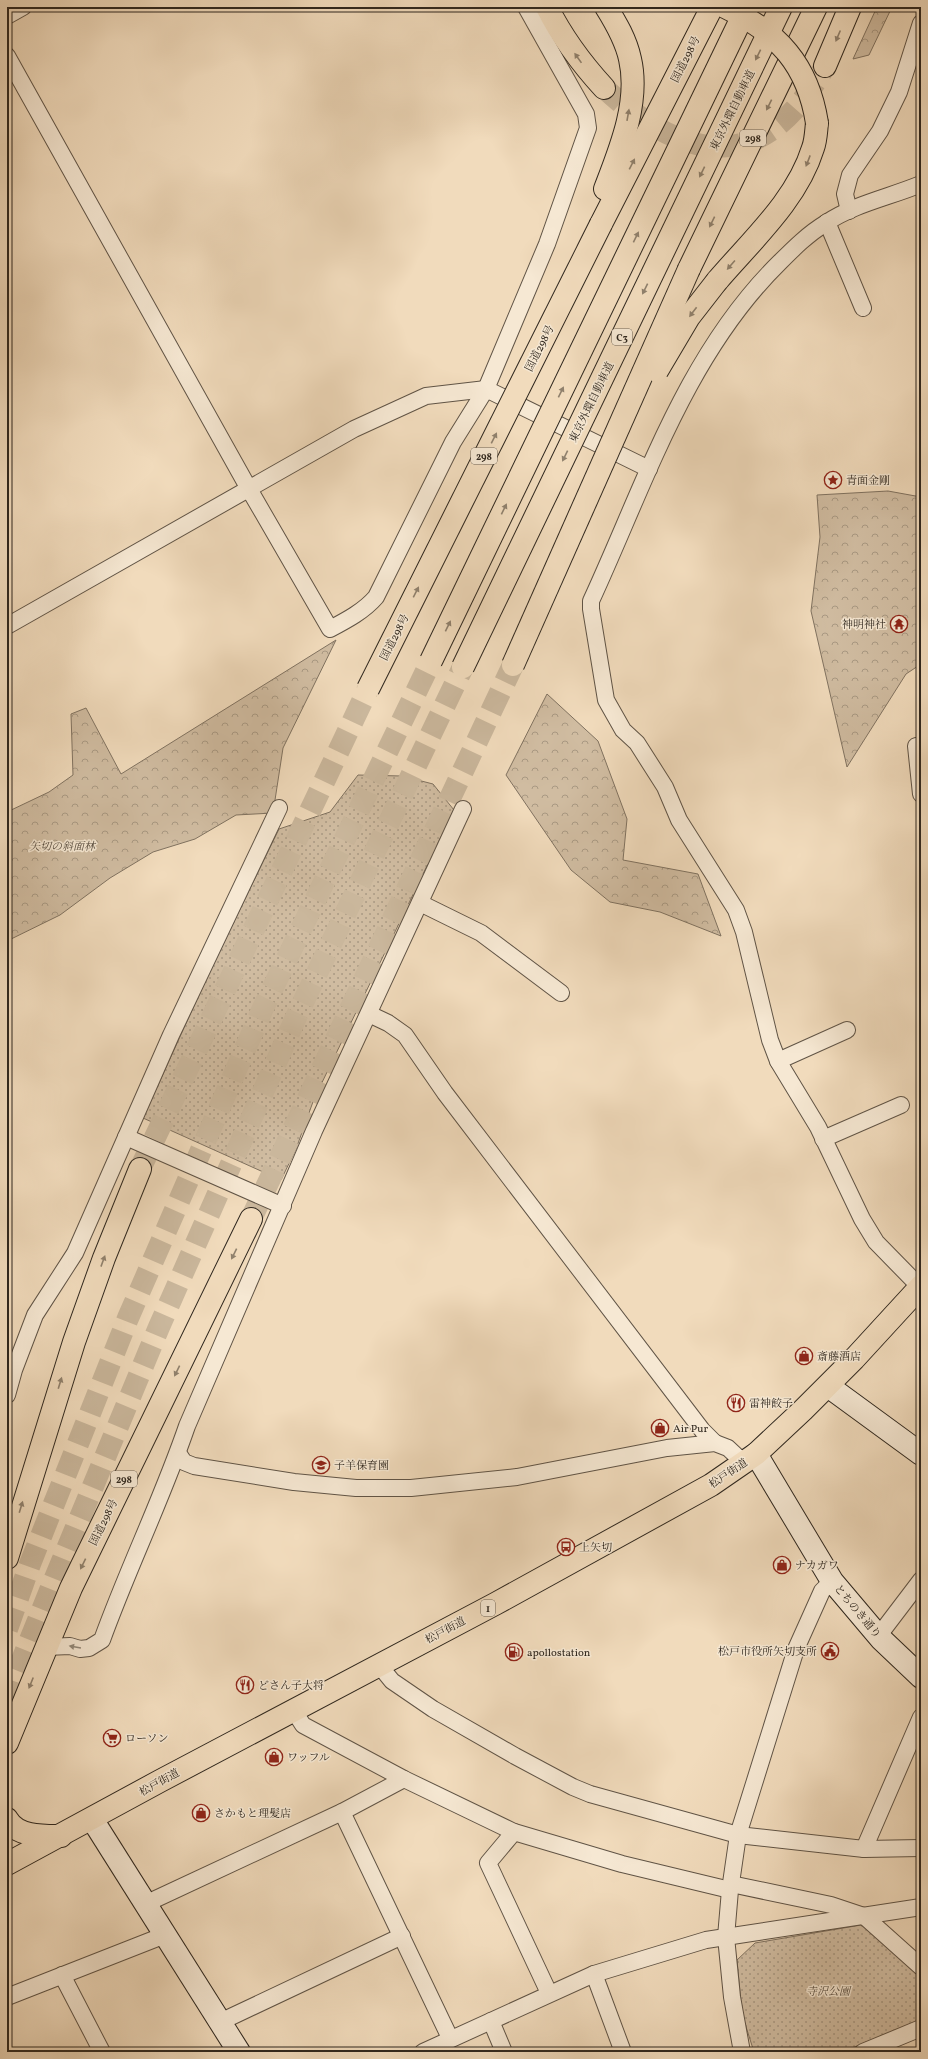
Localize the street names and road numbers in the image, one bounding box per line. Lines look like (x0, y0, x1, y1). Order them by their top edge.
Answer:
street label: 国道298号 (668, 34, 704, 85)
street label: 東京外環自動車道 (707, 68, 759, 153)
road number: 298 (740, 130, 766, 146)
street label: 国道298号 (522, 323, 558, 374)
road number: C3 (612, 329, 632, 345)
street label: 東京外環自動車道 (566, 360, 618, 445)
road number: 298 (471, 448, 497, 464)
street label: 国道298号 (377, 612, 413, 663)
street label: 松戸街道 (706, 1456, 751, 1493)
road number: 298 (111, 1471, 137, 1487)
street label: 国道298号 (87, 1497, 122, 1548)
street label: とちのき通り (830, 1582, 884, 1642)
road number: 1 (481, 1600, 495, 1616)
street label: 松戸街道 (423, 1614, 469, 1648)
street label: 松戸街道 (137, 1766, 183, 1801)

